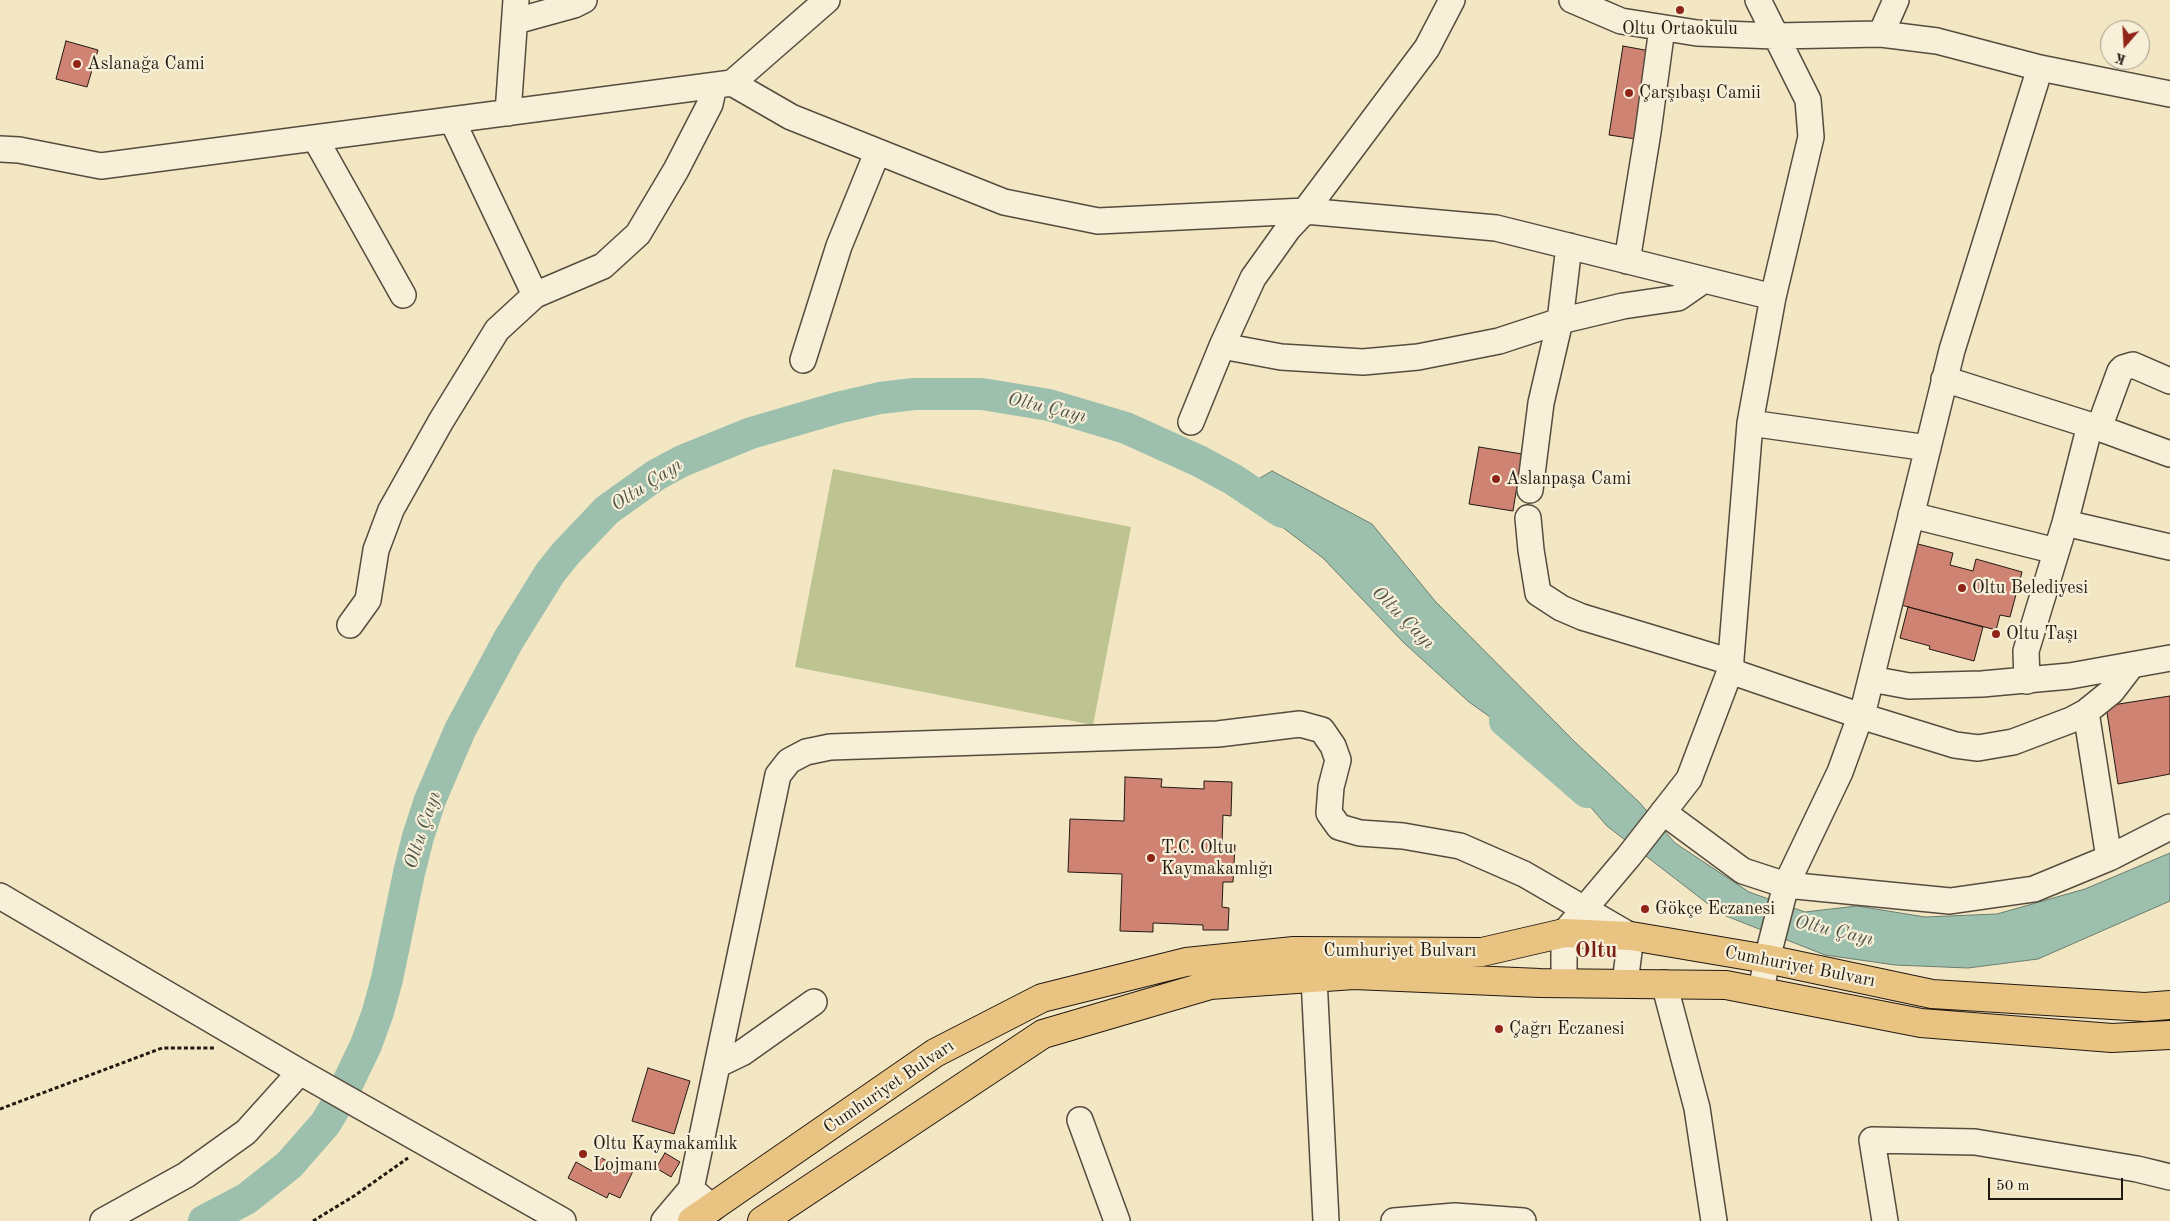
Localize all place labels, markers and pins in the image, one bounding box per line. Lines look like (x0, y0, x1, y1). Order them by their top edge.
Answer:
marker: Oltu Ortaokulu (1674, 4, 1686, 16)
place label: Oltu Ortaokulu (1622, 18, 1738, 40)
place label: Aslanağa Cami (87, 53, 205, 75)
marker: Aslanağa Cami (71, 58, 83, 70)
place label: Çarşıbaşı Camii (1639, 82, 1761, 104)
marker: Çarşıbaşı Camii (1623, 87, 1635, 99)
place label: Aslanpaşa Cami (1506, 468, 1631, 490)
marker: Aslanpaşa Cami (1490, 473, 1502, 485)
place label: Oltu Belediyesi (1972, 577, 2088, 599)
marker: Oltu Belediyesi (1956, 582, 1968, 594)
place label: Oltu Taşı (2006, 623, 2078, 645)
marker: Oltu Taşı (1990, 628, 2002, 640)
place label: T.C. Oltu Kaymakamlığı (1161, 837, 1273, 880)
marker: T.C. Oltu Kaymakamlığı (1145, 852, 1157, 864)
place label: Gökçe Eczanesi (1655, 898, 1775, 920)
marker: Gökçe Eczanesi (1639, 903, 1651, 915)
place label: Çağrı Eczanesi (1509, 1018, 1625, 1040)
marker: Çağrı Eczanesi (1493, 1023, 1505, 1035)
place label: Oltu Kaymakamlık Lojmanı (593, 1133, 738, 1176)
marker: Oltu Kaymakamlık Lojmanı (577, 1148, 589, 1160)

